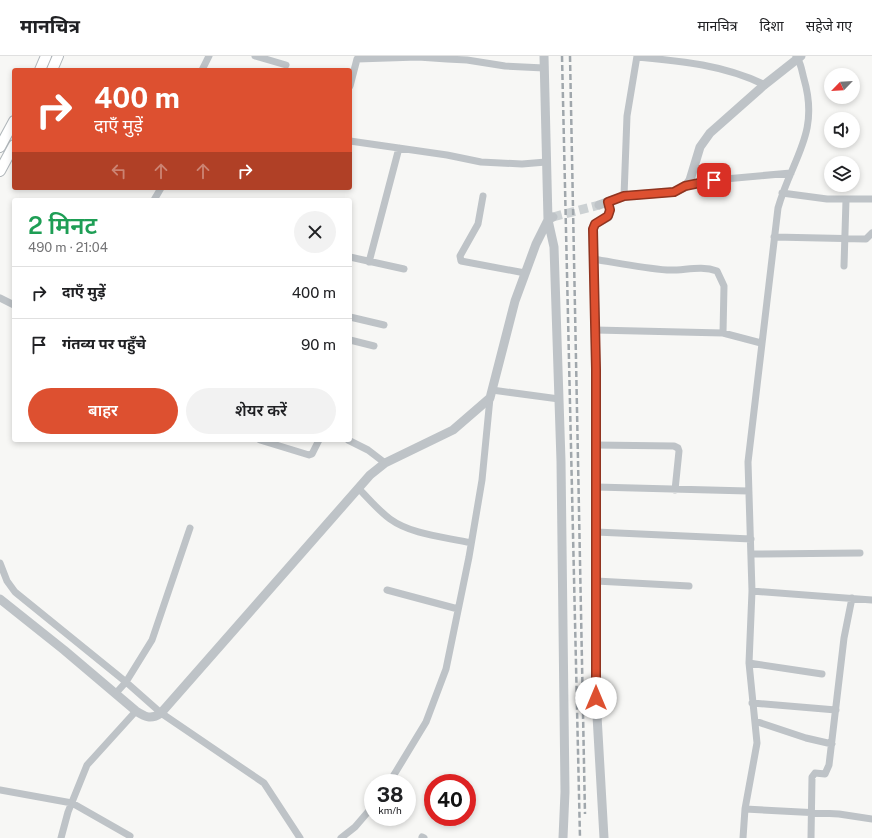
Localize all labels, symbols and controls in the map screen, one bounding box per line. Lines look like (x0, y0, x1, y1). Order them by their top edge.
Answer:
text: मानचित्र (20, 15, 80, 37)
text: मानचित्र (697, 18, 737, 34)
text: दिशा (759, 18, 784, 34)
text: सहेजे गए (806, 18, 852, 34)
north arrow (824, 68, 860, 104)
map controls (824, 68, 860, 192)
text: 400 m (94, 81, 180, 114)
icon: right (28, 84, 80, 136)
button: sound (824, 112, 860, 148)
text: दाएँ मुड़ें (94, 115, 143, 136)
button: layers (824, 156, 860, 192)
icon: left (108, 160, 130, 182)
icon: ahead (150, 160, 172, 182)
icon: ahead (192, 160, 214, 182)
icon: right (234, 160, 256, 182)
pin (697, 163, 731, 197)
icon: arrive (703, 169, 725, 191)
text: 2 मिनट (28, 211, 97, 239)
button: close (294, 211, 336, 253)
text: 490 m · 21:04 (28, 240, 108, 255)
icon: right (28, 282, 50, 304)
text: दाएँ मुड़ें (62, 283, 106, 300)
text: 400 m (292, 284, 336, 301)
icon: arrive (28, 334, 50, 356)
text: गंतव्य पर पहुँचे (62, 335, 146, 352)
text: 90 m (301, 336, 336, 353)
button: बाहर (28, 388, 178, 434)
button: शेयर करें (186, 388, 336, 434)
position arrow (575, 677, 617, 719)
speed limit sign: 40 (424, 774, 476, 826)
text: 38 (377, 783, 403, 807)
text: km/h (378, 804, 402, 816)

